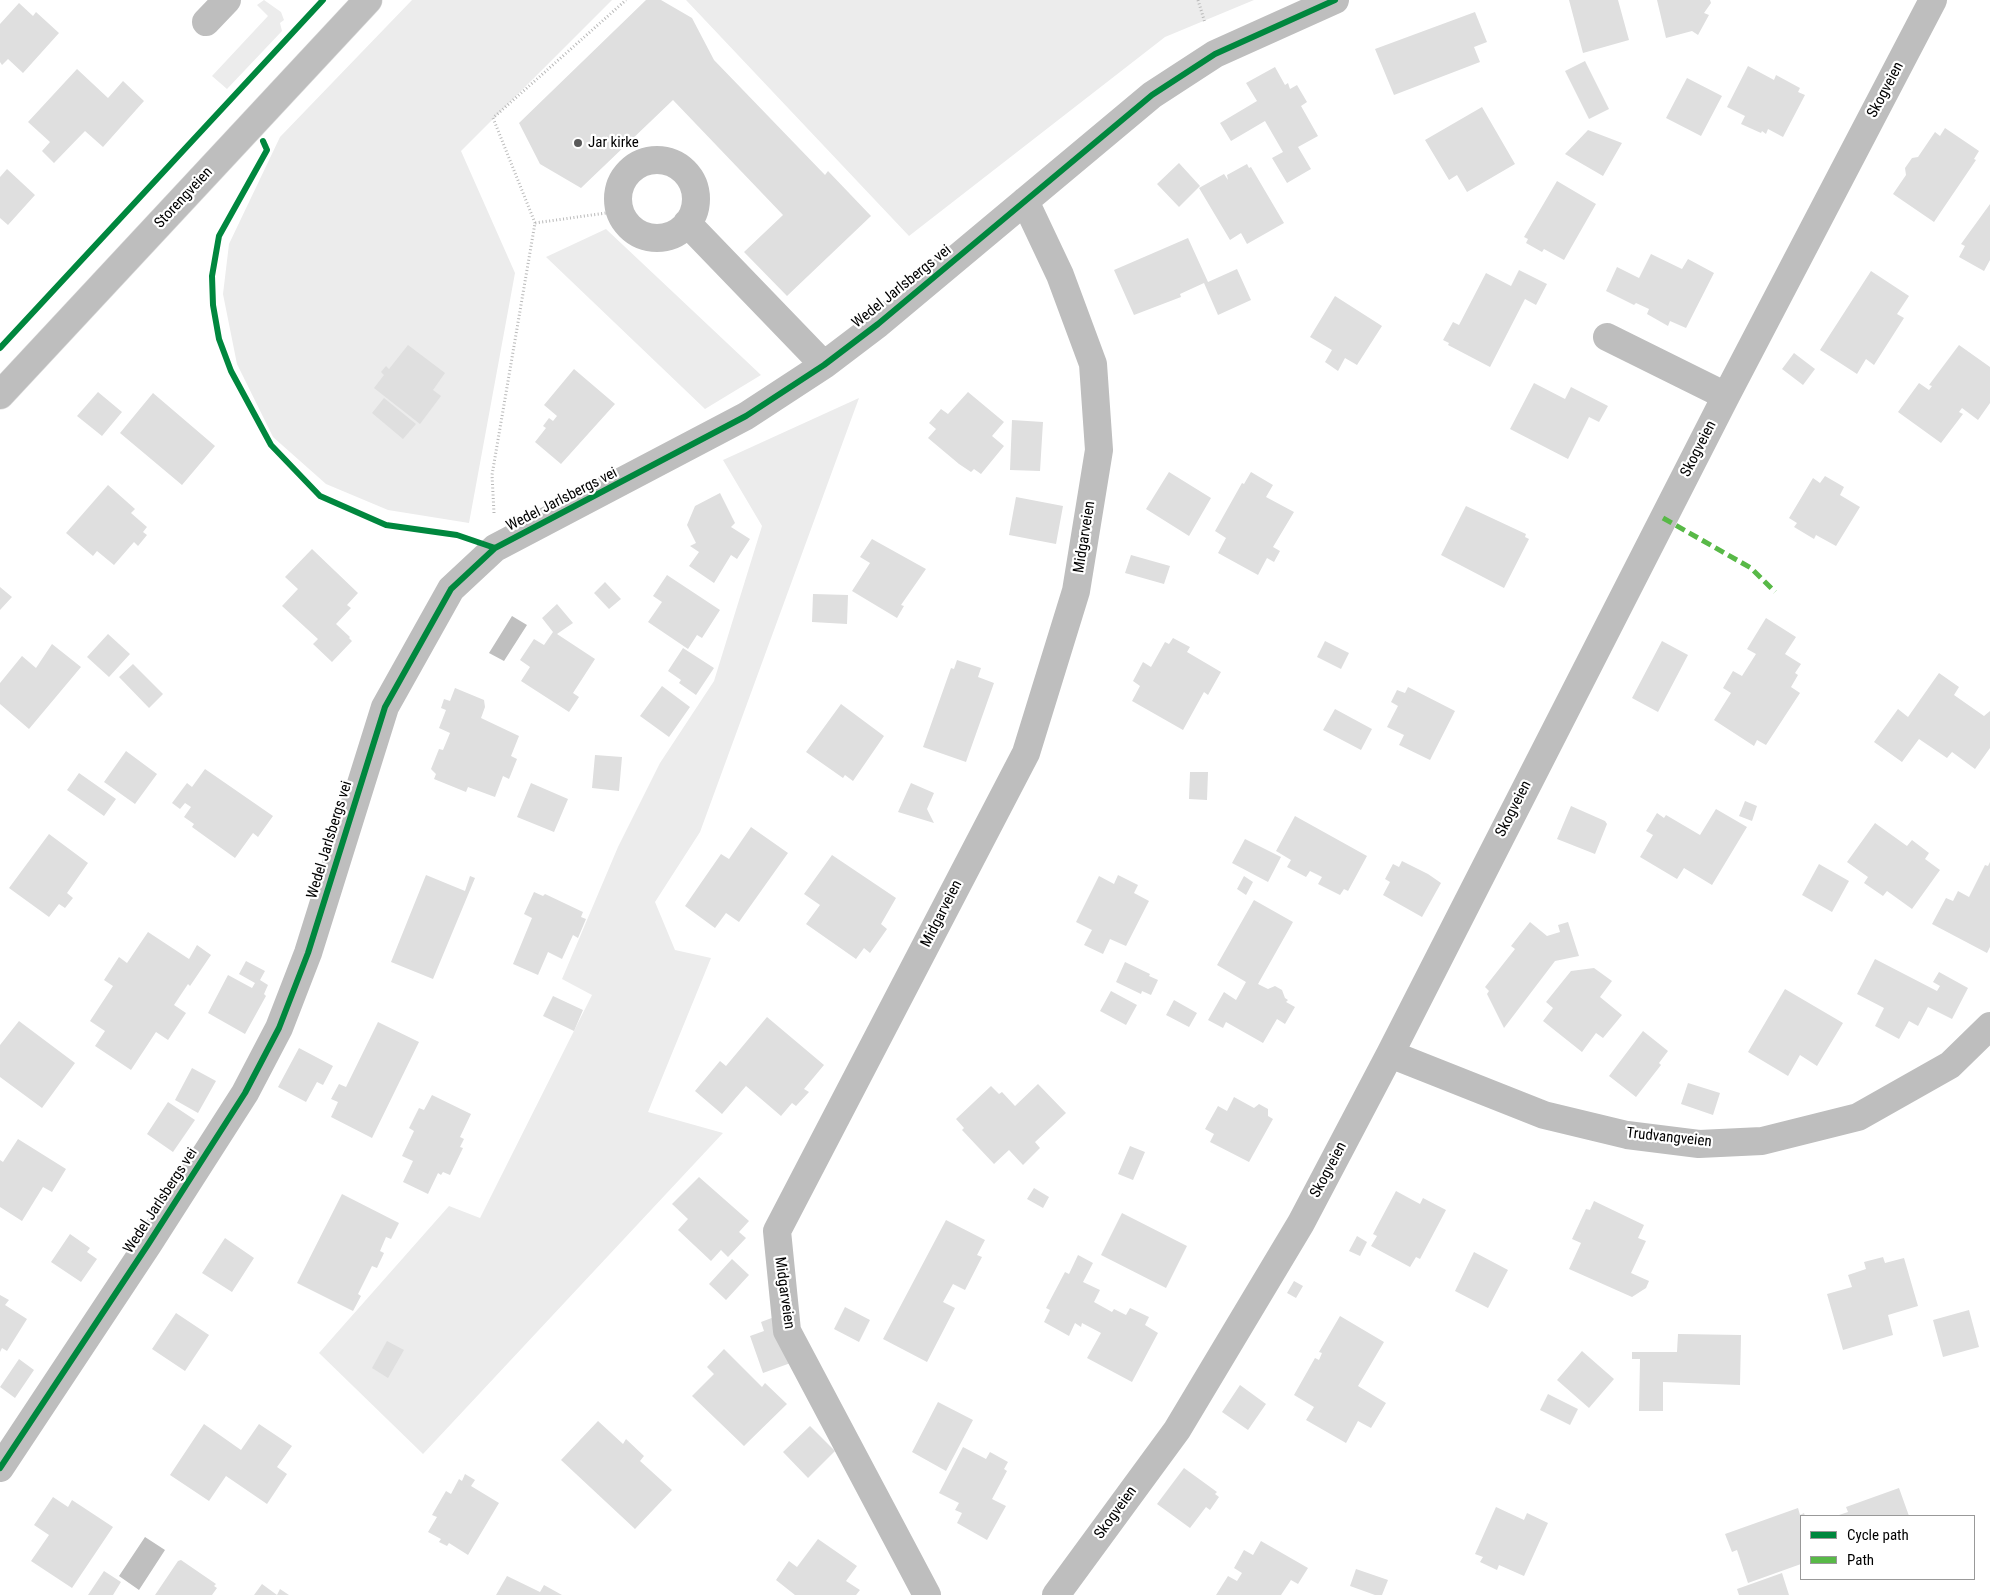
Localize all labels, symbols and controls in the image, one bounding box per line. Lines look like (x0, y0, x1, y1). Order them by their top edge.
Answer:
street label: Skogveien (1864, 59, 1908, 121)
place label: Jar kirke (588, 134, 639, 152)
marker: Jar kirke (572, 137, 584, 149)
street label: Storengveien (151, 164, 217, 232)
street label: Wedel Jarlsbergs vei (849, 242, 955, 332)
street label: Skogveien (1677, 418, 1721, 480)
street label: Wedel Jarlsbergs vei (503, 464, 621, 536)
street label: Midgarveien (1070, 500, 1100, 574)
street label: Skogveien (1492, 778, 1536, 840)
street label: Wedel Jarlsbergs vei (304, 779, 356, 901)
street label: Midgarveien (918, 878, 966, 950)
street label: Trudvangveien (1625, 1125, 1713, 1151)
street label: Skogveien (1307, 1139, 1351, 1201)
street label: Wedel Jarlsbergs vei (120, 1145, 202, 1257)
street label: Midgarveien (770, 1256, 798, 1330)
street label: Skogveien (1091, 1483, 1141, 1543)
legend (1800, 1515, 1975, 1580)
text: Cycle path (1847, 1526, 1909, 1544)
text: Path (1847, 1551, 1874, 1569)

